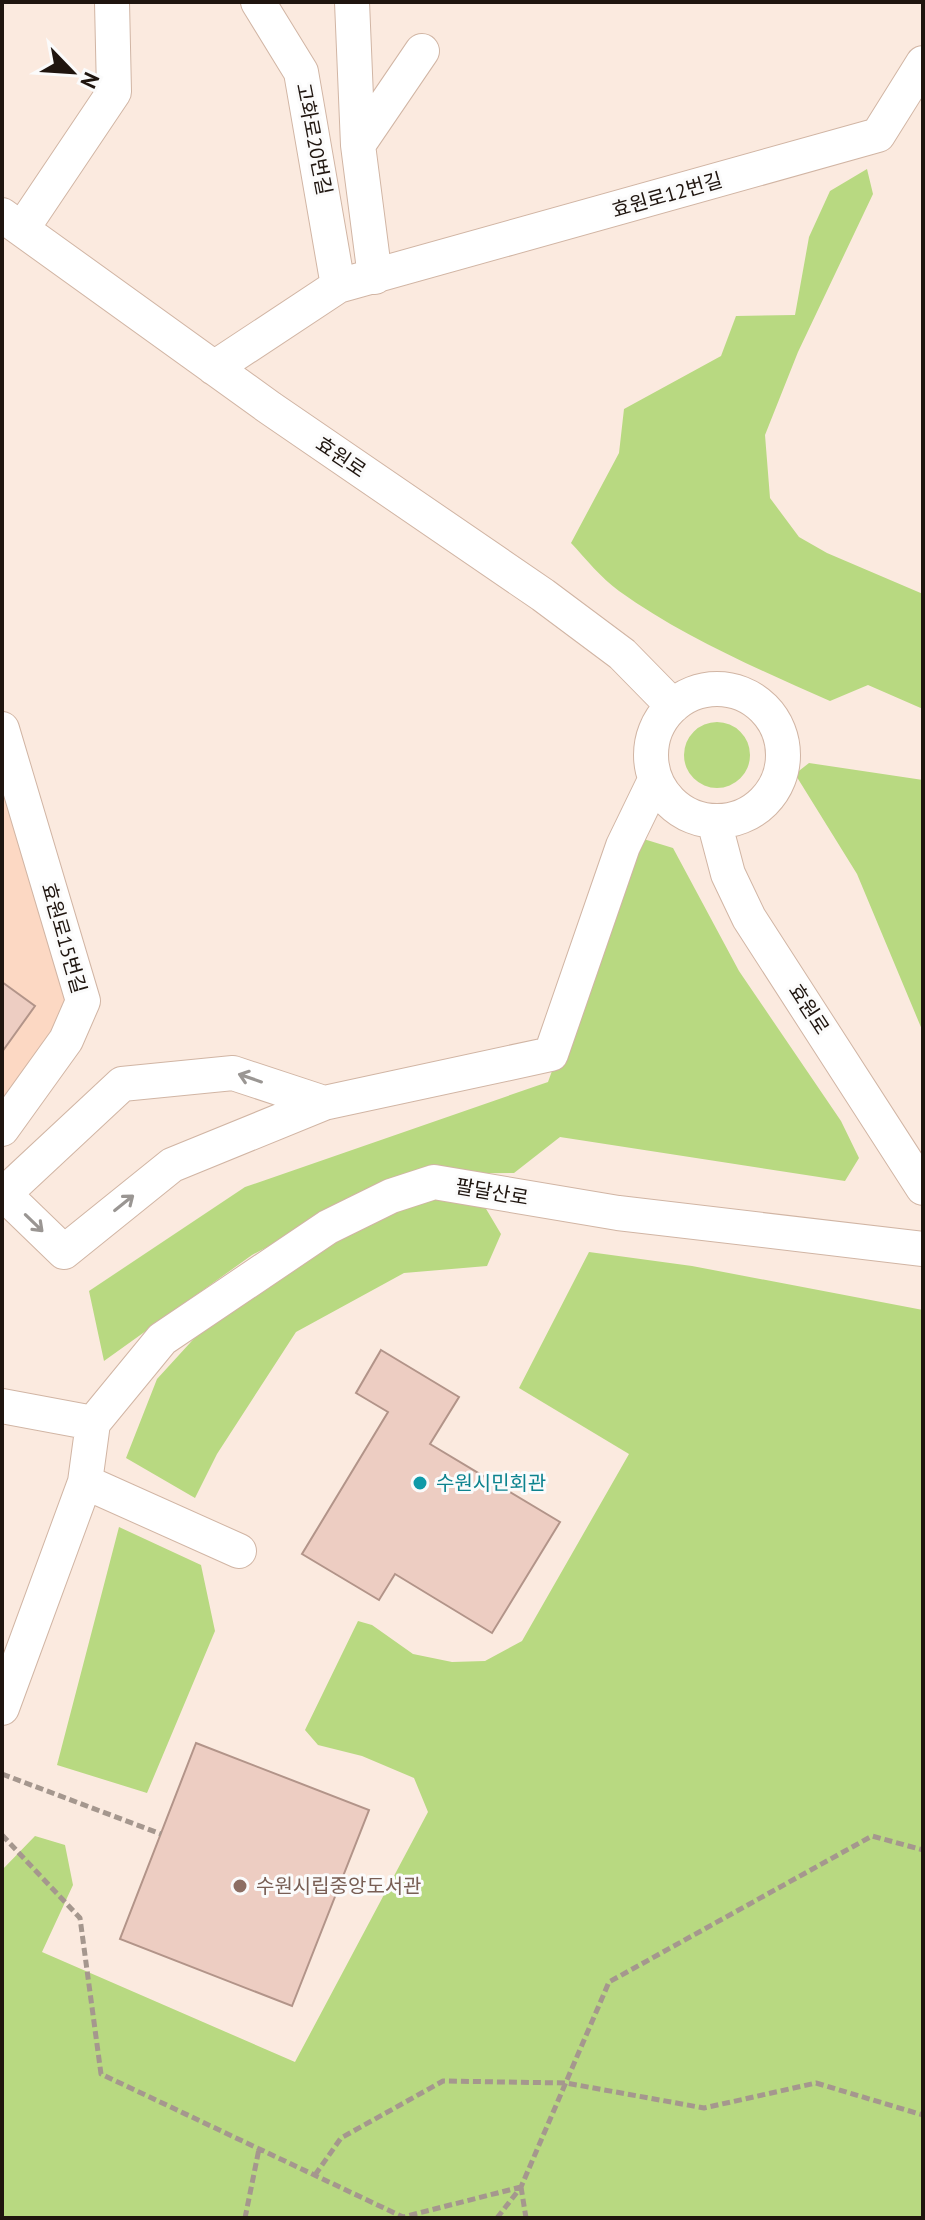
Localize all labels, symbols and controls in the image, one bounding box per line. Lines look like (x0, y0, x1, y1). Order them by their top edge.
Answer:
north arrow (32, 32, 112, 112)
text: N (74, 68, 106, 93)
street label: 고화로20번길 (290, 81, 338, 197)
street label: 효원로12번길 (609, 167, 725, 223)
street label: 효원로 (311, 431, 371, 483)
street label: 효원로15번길 (36, 880, 92, 996)
street label: 효원로 (783, 979, 835, 1039)
one-way arrow (238, 1070, 263, 1085)
street label: 팔달산로 (453, 1173, 531, 1211)
one-way arrow (114, 1194, 134, 1212)
one-way arrow (24, 1213, 43, 1232)
place label: 수원시민회관 (436, 1470, 546, 1496)
marker: 수원시민회관 (411, 1474, 429, 1492)
place label: 수원시립중앙도서관 (256, 1873, 422, 1899)
marker: 수원시립중앙도서관 (231, 1877, 249, 1895)

